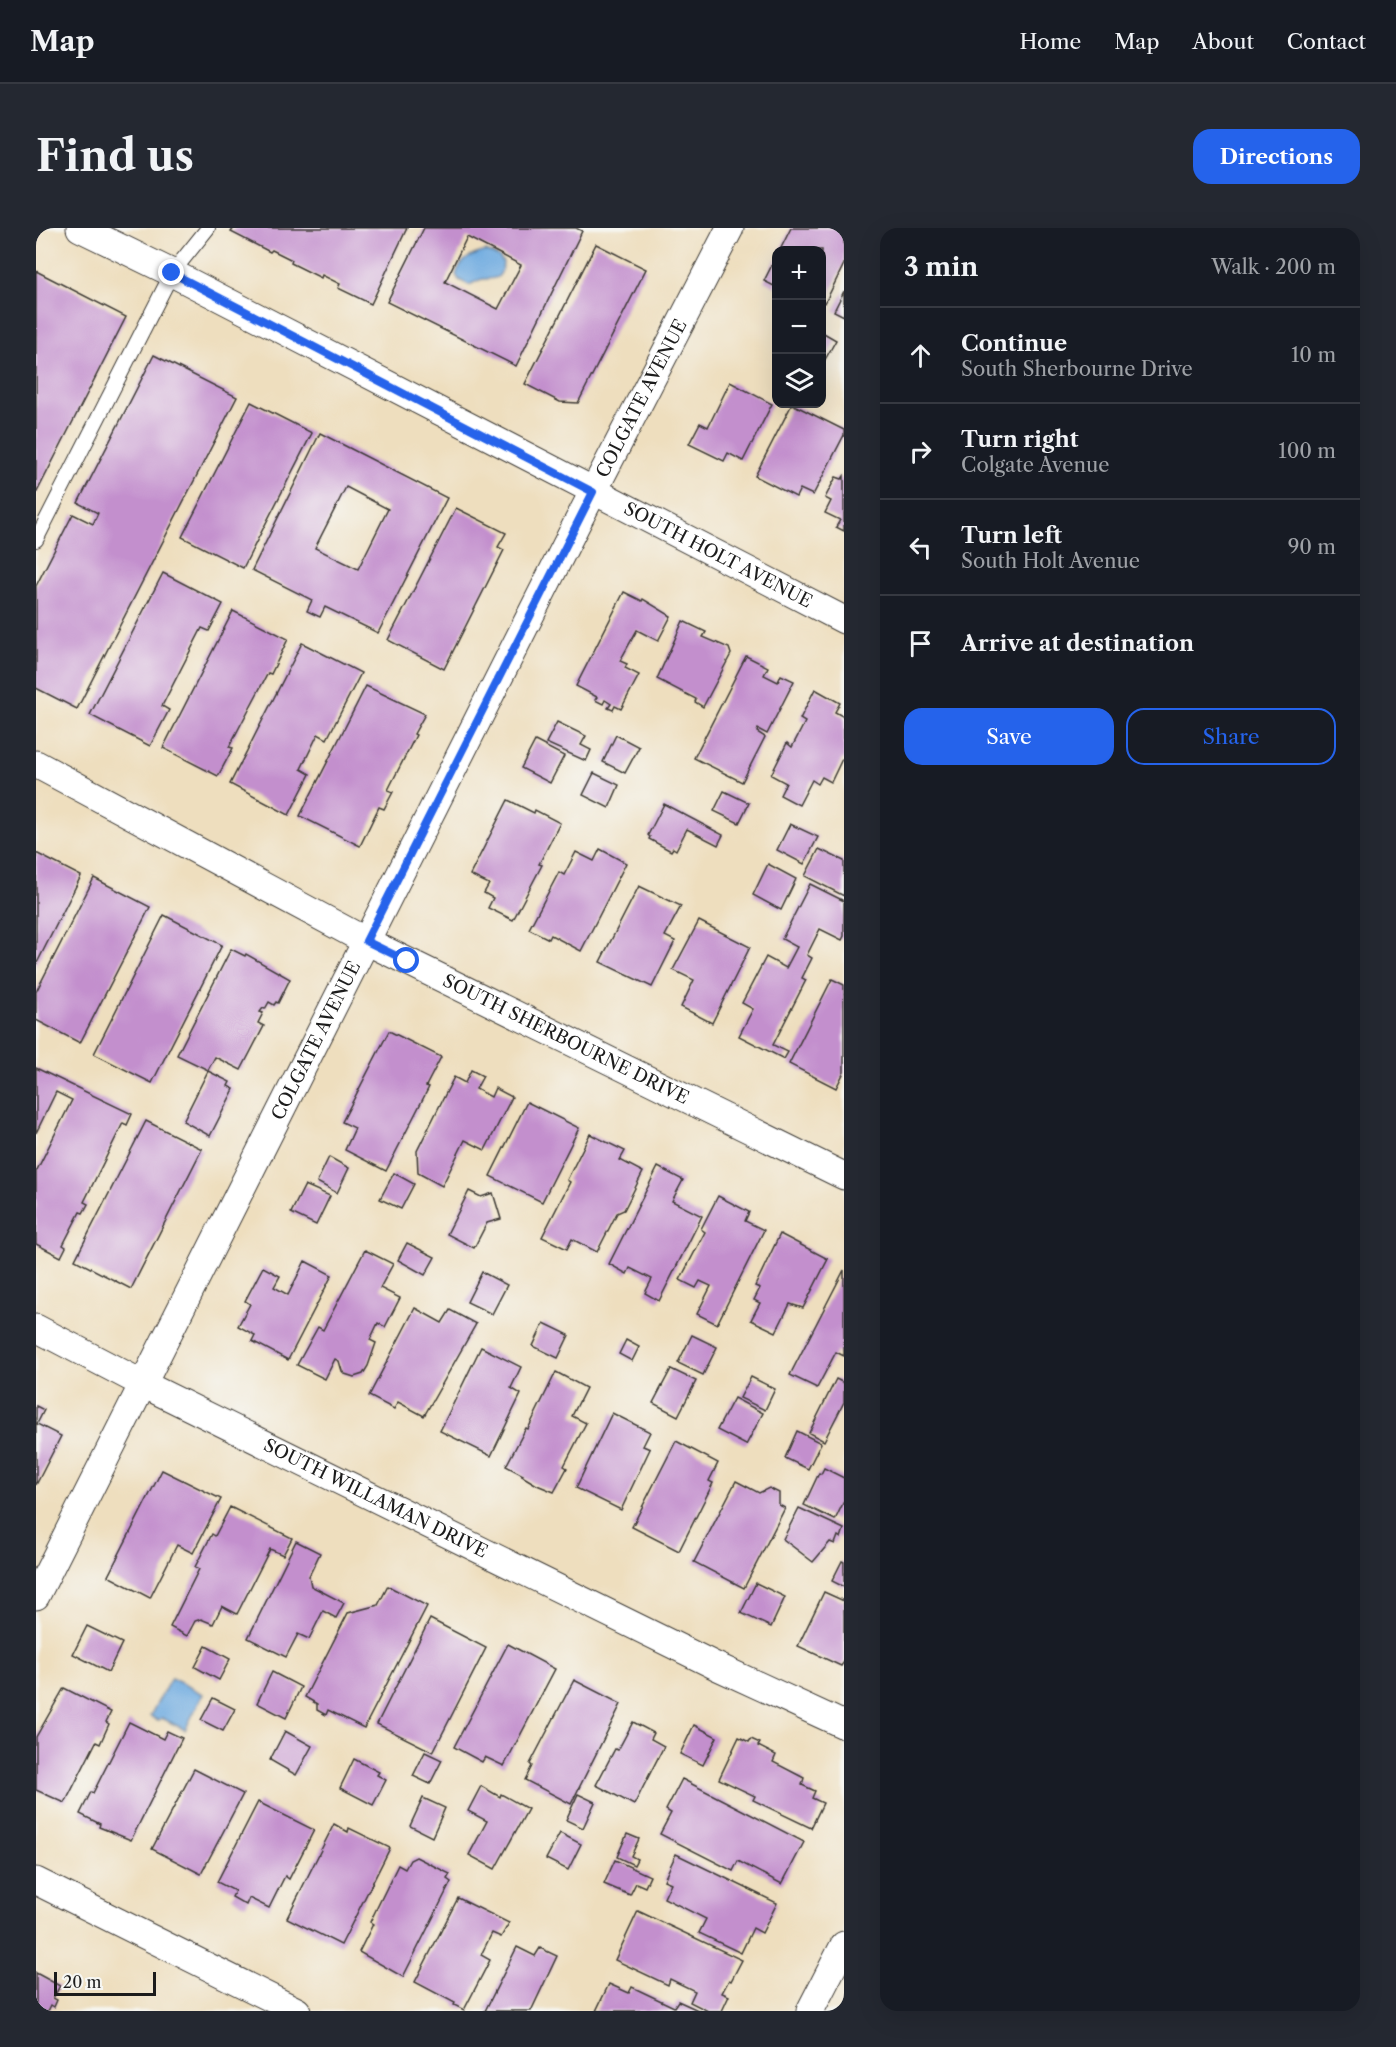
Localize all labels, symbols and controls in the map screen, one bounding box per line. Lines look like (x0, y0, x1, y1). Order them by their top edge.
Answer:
text: Map (30, 24, 94, 58)
text: Home (1020, 29, 1081, 54)
text: Map (1114, 29, 1159, 54)
text: About (1192, 29, 1254, 54)
text: Contact (1287, 29, 1366, 54)
button: Directions (1193, 129, 1360, 184)
text: Find us (36, 130, 194, 182)
map controls (772, 246, 826, 408)
button: + (772, 246, 826, 300)
text: 3 min (904, 251, 978, 283)
text: Walk · 200 m (1211, 255, 1336, 279)
route end (158, 259, 184, 285)
button: − (772, 300, 826, 354)
street label: COLGATE AVENUE (592, 316, 692, 481)
text: Continue (961, 330, 1067, 357)
icon: ahead (904, 339, 937, 372)
text: 10 m (1291, 343, 1336, 367)
button: layers (772, 354, 826, 408)
text: South Sherbourne Drive (961, 357, 1193, 381)
text: Turn right (961, 426, 1079, 453)
icon: right (904, 435, 937, 468)
text: 100 m (1278, 439, 1336, 463)
text: Colgate Avenue (961, 453, 1110, 477)
street label: SOUTH HOLT AVENUE (620, 497, 816, 613)
text: Turn left (961, 522, 1062, 549)
icon: left (904, 531, 937, 564)
text: 90 m (1288, 535, 1336, 559)
text: South Holt Avenue (961, 549, 1140, 573)
icon: arrive (904, 627, 937, 660)
text: Arrive at destination (961, 630, 1194, 657)
button: Save (904, 708, 1114, 765)
button: Share (1126, 708, 1336, 765)
route start (393, 947, 419, 973)
street label: COLGATE AVENUE (267, 957, 365, 1124)
street label: SOUTH SHERBOURNE DRIVE (439, 969, 692, 1109)
street label: SOUTH WILLAMAN DRIVE (260, 1434, 491, 1563)
scale bar (54, 1969, 156, 1996)
text: 20 m (63, 1972, 102, 1992)

